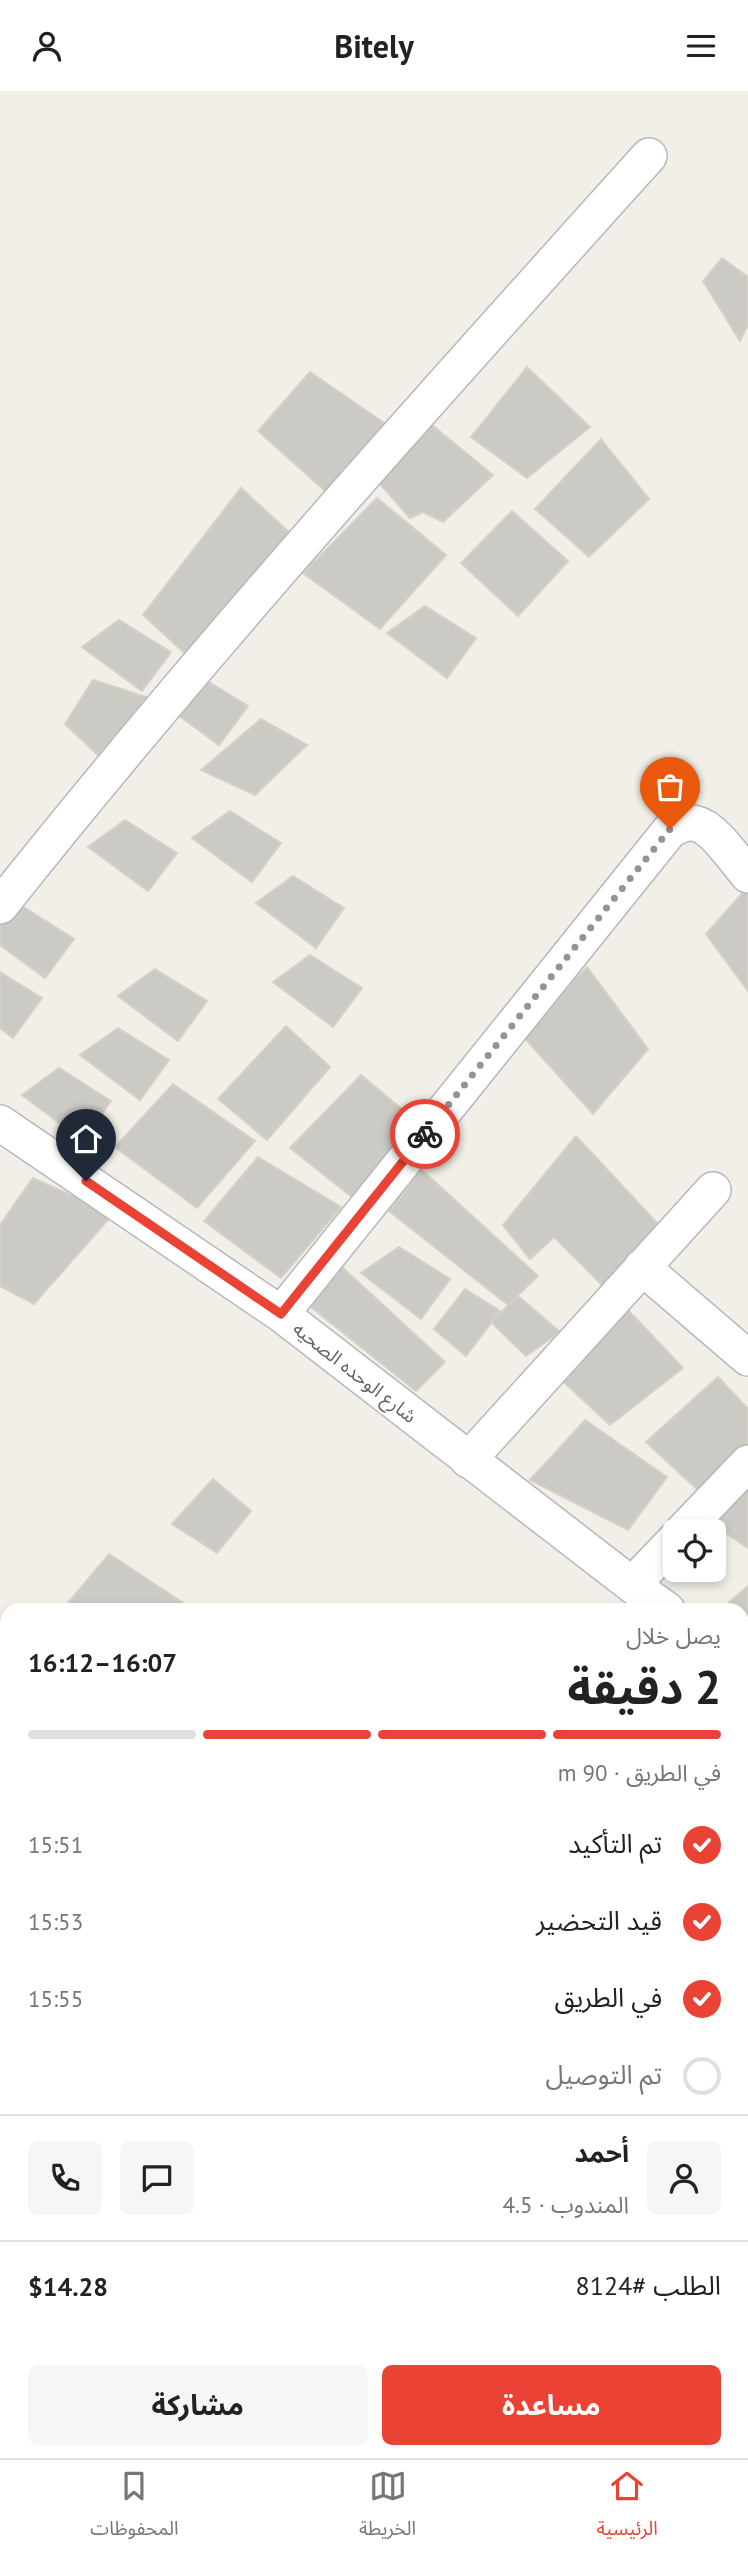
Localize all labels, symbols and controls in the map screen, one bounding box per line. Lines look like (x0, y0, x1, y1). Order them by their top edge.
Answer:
text: Bitely (334, 25, 414, 67)
icon: person (28, 27, 66, 65)
icon: menu (682, 27, 720, 65)
pin (640, 757, 700, 829)
icon: bag (651, 768, 689, 806)
courier (390, 1099, 460, 1169)
pin (56, 1109, 116, 1181)
icon: bike (406, 1115, 444, 1153)
icon: home (67, 1120, 105, 1158)
street label: شارع الوحده الصحيه (287, 1316, 422, 1429)
map controls (663, 1519, 726, 1582)
button: locate (663, 1519, 726, 1582)
text: يصل خلال (626, 1621, 721, 1650)
text: 16:07–16:12 (28, 1646, 177, 1679)
text: 2 دقيقة (568, 1657, 721, 1717)
text: في الطريق · 90 m (558, 1758, 721, 1787)
icon: check (683, 1826, 721, 1864)
text: تم التأكيد (568, 1827, 662, 1860)
text: 15:51 (28, 1830, 83, 1859)
icon: check (683, 1903, 721, 1941)
text: قيد التحضير (536, 1904, 662, 1937)
text: 15:53 (28, 1907, 83, 1936)
icon: check (683, 1980, 721, 2018)
text: في الطريق (555, 1981, 662, 2014)
text: 15:55 (28, 1984, 83, 2013)
text: تم التوصيل (546, 2058, 662, 2091)
text: أحمد (575, 2136, 629, 2169)
button: phone (28, 2141, 102, 2215)
button: chat (120, 2141, 194, 2215)
button: person (647, 2141, 721, 2215)
text: المندوب · 4.5 (503, 2190, 629, 2219)
text: الطلب #8124 (576, 2269, 721, 2302)
text: $14.28 (28, 2270, 108, 2303)
button: مشاركة (28, 2365, 368, 2445)
button: مساعدة (382, 2365, 721, 2445)
tab: المحفوظات (90, 2467, 178, 2549)
tab: الخريطة (359, 2467, 416, 2549)
tab: الرئيسية (597, 2467, 658, 2549)

